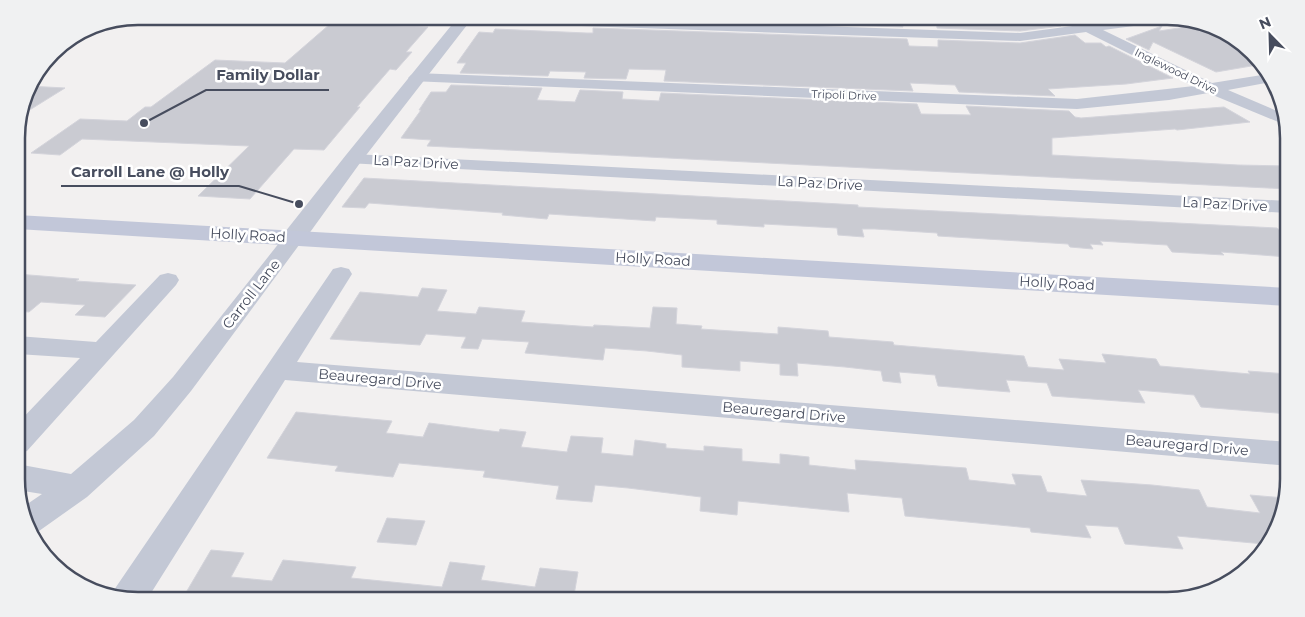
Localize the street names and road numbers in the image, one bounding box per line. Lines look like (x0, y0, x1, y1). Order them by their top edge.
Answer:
street label: Inglewood Drive (1132, 45, 1220, 97)
street label: Tripoli Drive (811, 87, 877, 103)
street label: La Paz Drive (373, 151, 459, 173)
street label: La Paz Drive (777, 172, 863, 194)
street label: La Paz Drive (1182, 193, 1268, 215)
street label: Holly Road (210, 224, 286, 246)
street label: Holly Road (615, 248, 691, 270)
street label: Carroll Lane (218, 256, 284, 332)
street label: Holly Road (1019, 272, 1095, 294)
street label: Beauregard Drive (318, 365, 442, 393)
street label: Beauregard Drive (722, 398, 846, 426)
street label: Beauregard Drive (1125, 431, 1249, 459)

